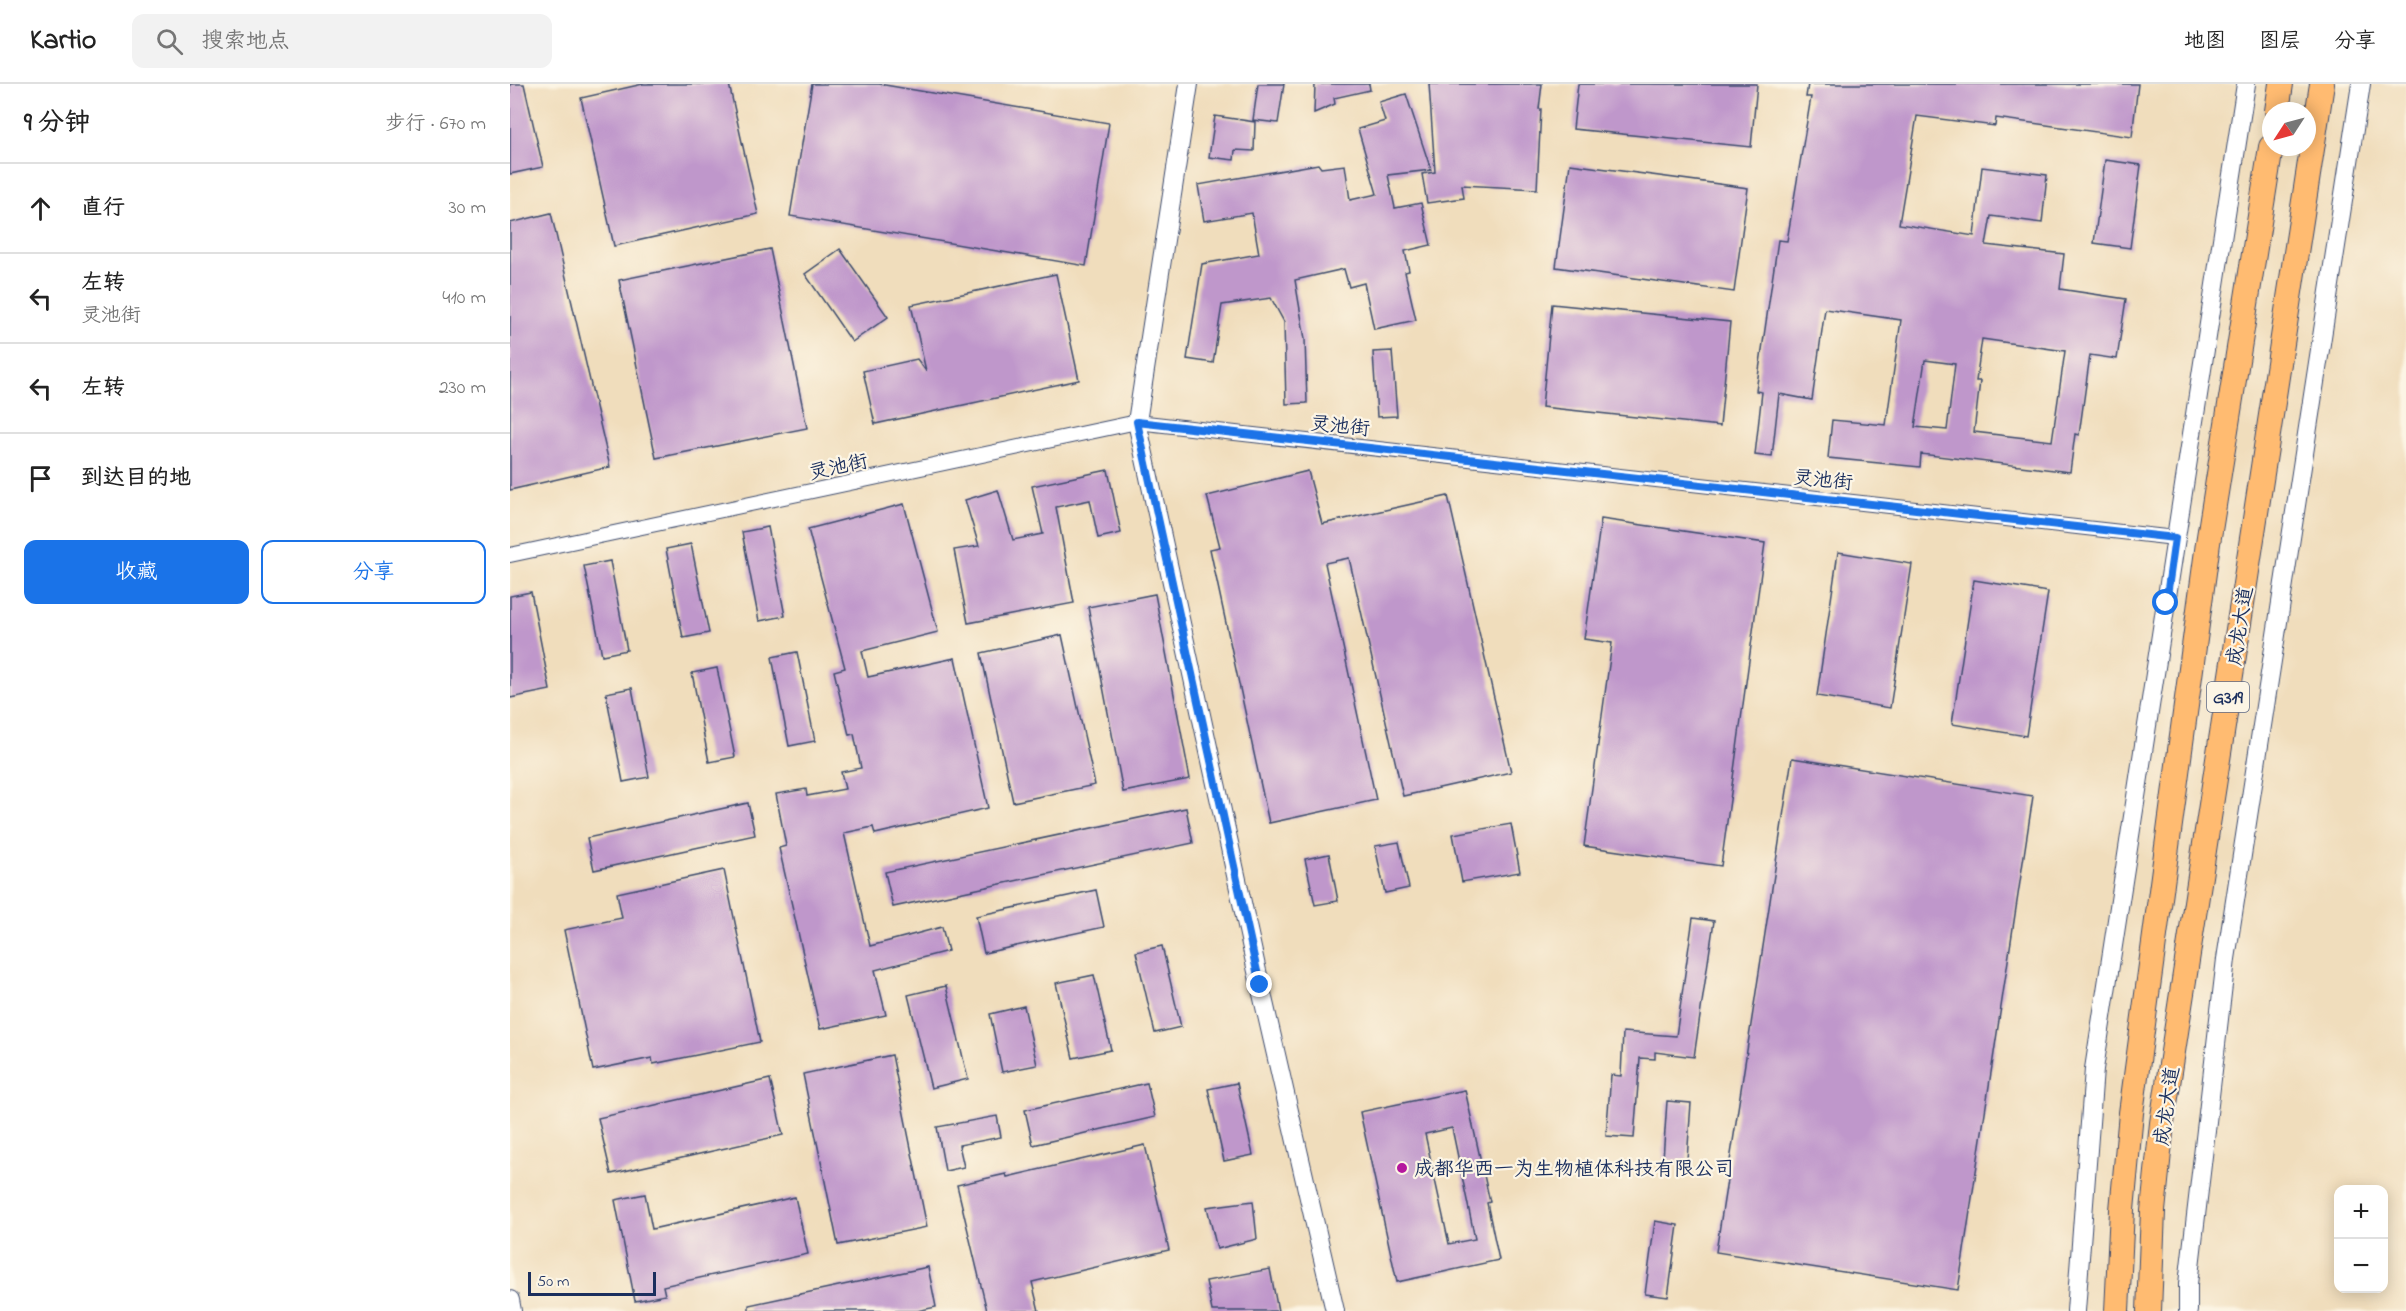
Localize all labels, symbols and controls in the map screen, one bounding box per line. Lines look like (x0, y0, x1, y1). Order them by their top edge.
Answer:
search box (132, 14, 552, 68)
text: Kartio (30, 21, 96, 62)
icon: search (153, 25, 186, 58)
text: 搜索地点 (201, 26, 289, 58)
text: 地图 (2184, 27, 2226, 57)
text: 图层 (2259, 27, 2301, 57)
text: 分享 (2334, 27, 2376, 57)
north arrow (2262, 102, 2316, 156)
text: 9 分钟 (24, 105, 90, 143)
text: 步行 · 670 m (386, 110, 486, 139)
icon: ahead (24, 192, 57, 225)
text: 直行 (81, 193, 125, 225)
text: 30 m (449, 194, 486, 223)
text: 左转 (81, 268, 125, 300)
icon: left (24, 282, 57, 315)
text: 410 m (442, 284, 486, 313)
text: 灵池街 (81, 302, 141, 331)
icon: left (24, 372, 57, 405)
text: 左转 (81, 373, 125, 405)
text: 230 m (439, 374, 486, 403)
street label: 灵池街 (1308, 410, 1371, 445)
street label: 灵池街 (806, 448, 871, 489)
icon: arrive (24, 462, 57, 495)
text: 到达目的地 (81, 463, 191, 495)
street label: 灵池街 (1791, 464, 1854, 499)
button: 收藏 (24, 540, 249, 604)
button: 分享 (261, 540, 486, 604)
street label: 成龙大道 (2221, 585, 2262, 668)
route start (2152, 589, 2178, 615)
road number: G319 (2207, 682, 2249, 712)
route end (1246, 971, 1272, 997)
street label: 成龙大道 (2149, 1065, 2188, 1148)
place label: 成都华西一为生物植体科技有限公司 (1414, 1156, 1734, 1185)
marker: 成都华西一为生物植体科技有限公司 (1395, 1161, 1409, 1175)
map controls (2334, 1185, 2388, 1293)
button: + (2334, 1185, 2388, 1239)
button: − (2334, 1239, 2388, 1293)
scale bar (528, 1269, 656, 1296)
text: 50 m (537, 1270, 569, 1294)

